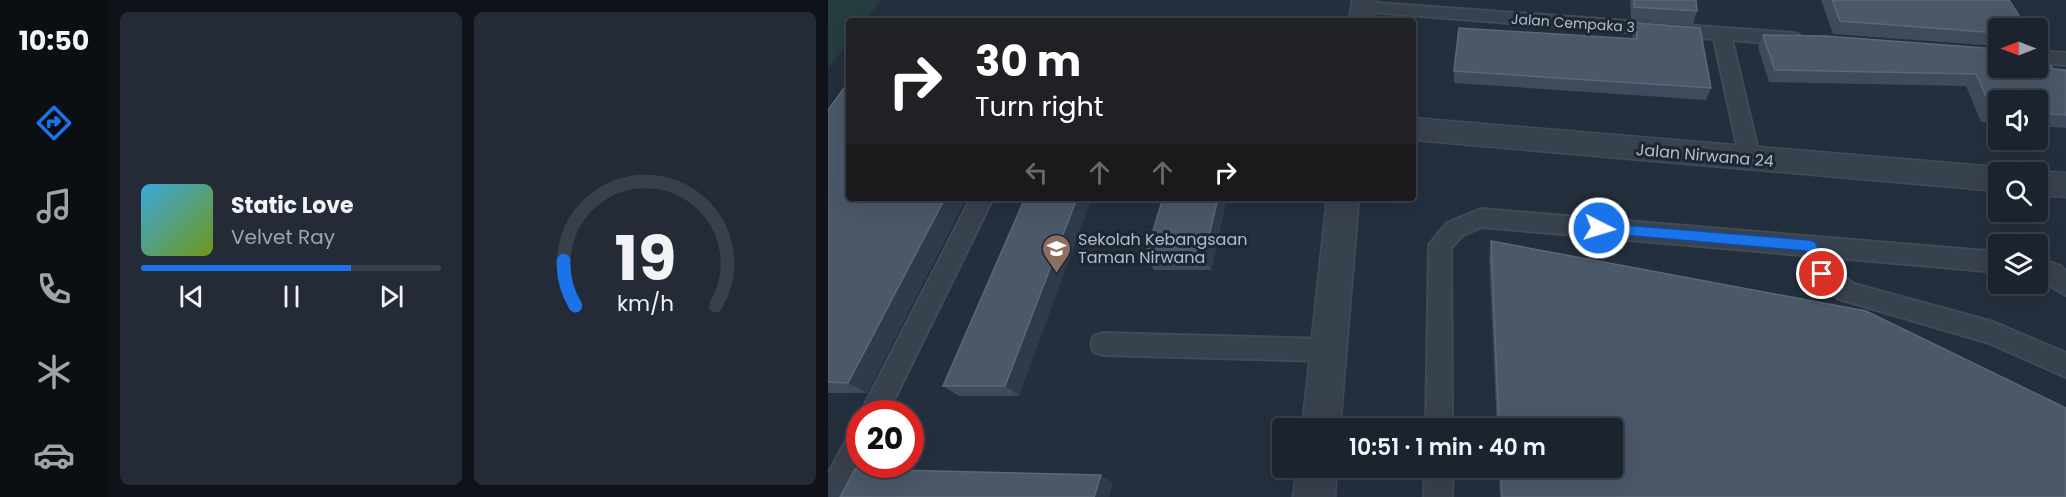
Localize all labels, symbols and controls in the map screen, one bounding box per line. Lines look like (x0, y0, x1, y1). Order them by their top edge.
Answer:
street label: Jalan Cempaka 3 (1510, 9, 1636, 37)
north arrow (1988, 18, 2048, 78)
map controls (1988, 18, 2048, 294)
text: 10:50 (19, 22, 89, 59)
text: 30 m (975, 32, 1081, 91)
icon: right (876, 42, 954, 120)
text: Turn right (975, 88, 1104, 125)
button: sound (1988, 90, 2048, 150)
icon: directions (33, 102, 75, 144)
street label: Jalan Nirwana 24 (1635, 138, 1775, 173)
icon: left (1020, 156, 1053, 189)
icon: ahead (1083, 156, 1116, 189)
icon: ahead (1146, 156, 1179, 189)
icon: right (1209, 156, 1242, 189)
button: search (1988, 162, 2048, 222)
icon: music (33, 185, 75, 227)
text: Static Love (231, 190, 354, 221)
position arrow (1567, 196, 1631, 260)
text: 19 (614, 214, 676, 302)
text: Velvet Ray (231, 223, 335, 251)
place label: Sekolah Kebangsaan Taman Nirwana (1078, 228, 1247, 269)
school or university icon: Sekolah Kebangsaan Taman Nirwana (1041, 232, 1073, 274)
button: layers (1988, 234, 2048, 294)
pin (1796, 248, 1847, 299)
icon: arrive (1805, 257, 1838, 290)
icon: phone (33, 268, 75, 310)
icon: previous (175, 280, 208, 313)
icon: pause (275, 280, 308, 313)
icon: next (375, 280, 408, 313)
text: km/h (616, 288, 674, 319)
icon: climate (33, 351, 75, 393)
speed limit sign: 20 (846, 400, 924, 478)
text: 10:51 · 1 min · 40 m (1349, 432, 1546, 463)
icon: car (33, 434, 75, 476)

